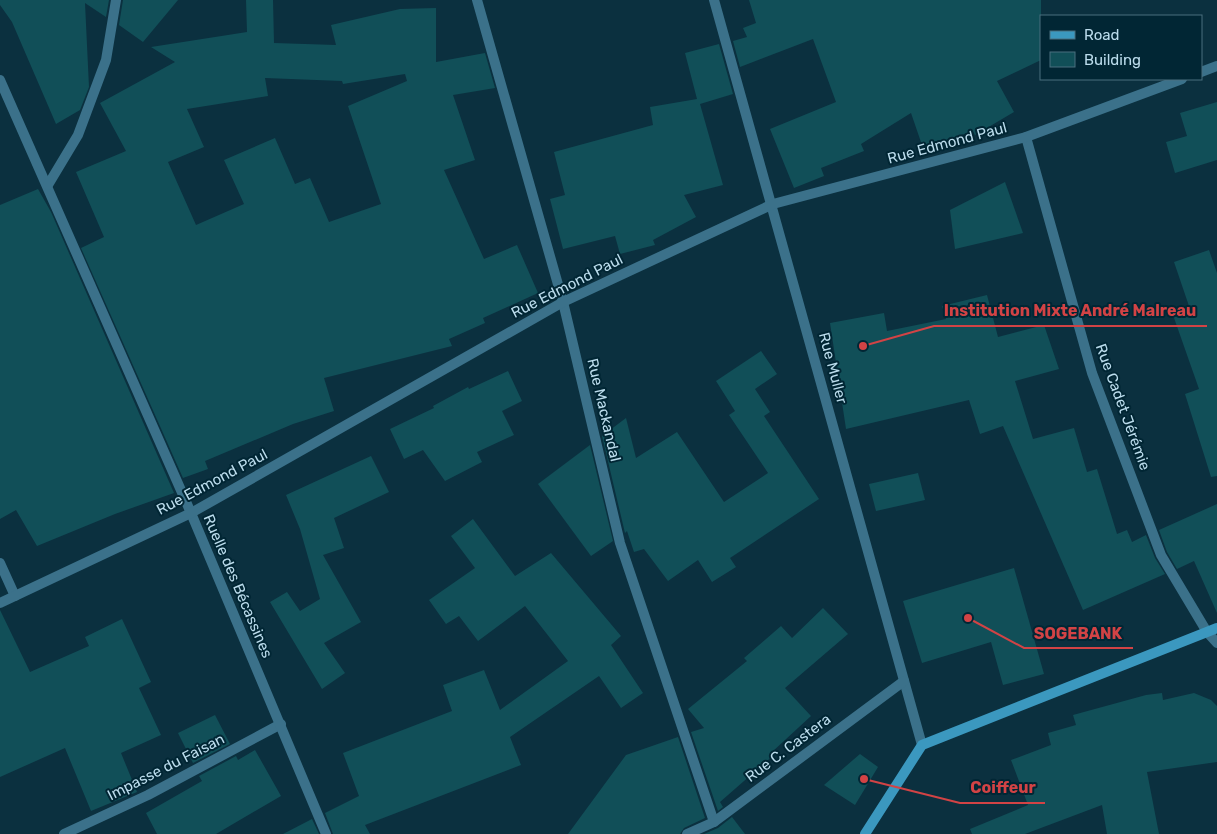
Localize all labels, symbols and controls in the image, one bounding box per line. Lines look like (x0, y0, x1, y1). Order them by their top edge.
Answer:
legend (1040, 15, 1202, 80)
text: Road (1084, 26, 1120, 44)
text: Building (1084, 51, 1141, 69)
street label: Rue Edmond Paul (885, 118, 1009, 168)
street label: Rue Edmond Paul (508, 250, 626, 322)
callout: Institution Mixte André Malreau (934, 295, 1207, 326)
text: Institution Mixte André Malreau (944, 301, 1196, 320)
street label: Rue Muller (815, 330, 851, 406)
street label: Rue Cadet Jérémie (1092, 341, 1154, 473)
street label: Rue Mackandal (583, 357, 625, 463)
street label: Rue Edmond Paul (154, 445, 270, 519)
street label: Ruelle des Bécassines (200, 511, 277, 661)
callout: SOGEBANK (1024, 617, 1133, 648)
text: SOGEBANK (1034, 624, 1123, 643)
street label: Rue C. Castera (742, 710, 834, 786)
street label: Impasse du Faisan (104, 730, 228, 804)
callout: Coiffeur (960, 772, 1045, 803)
text: Coiffeur (970, 778, 1036, 797)

